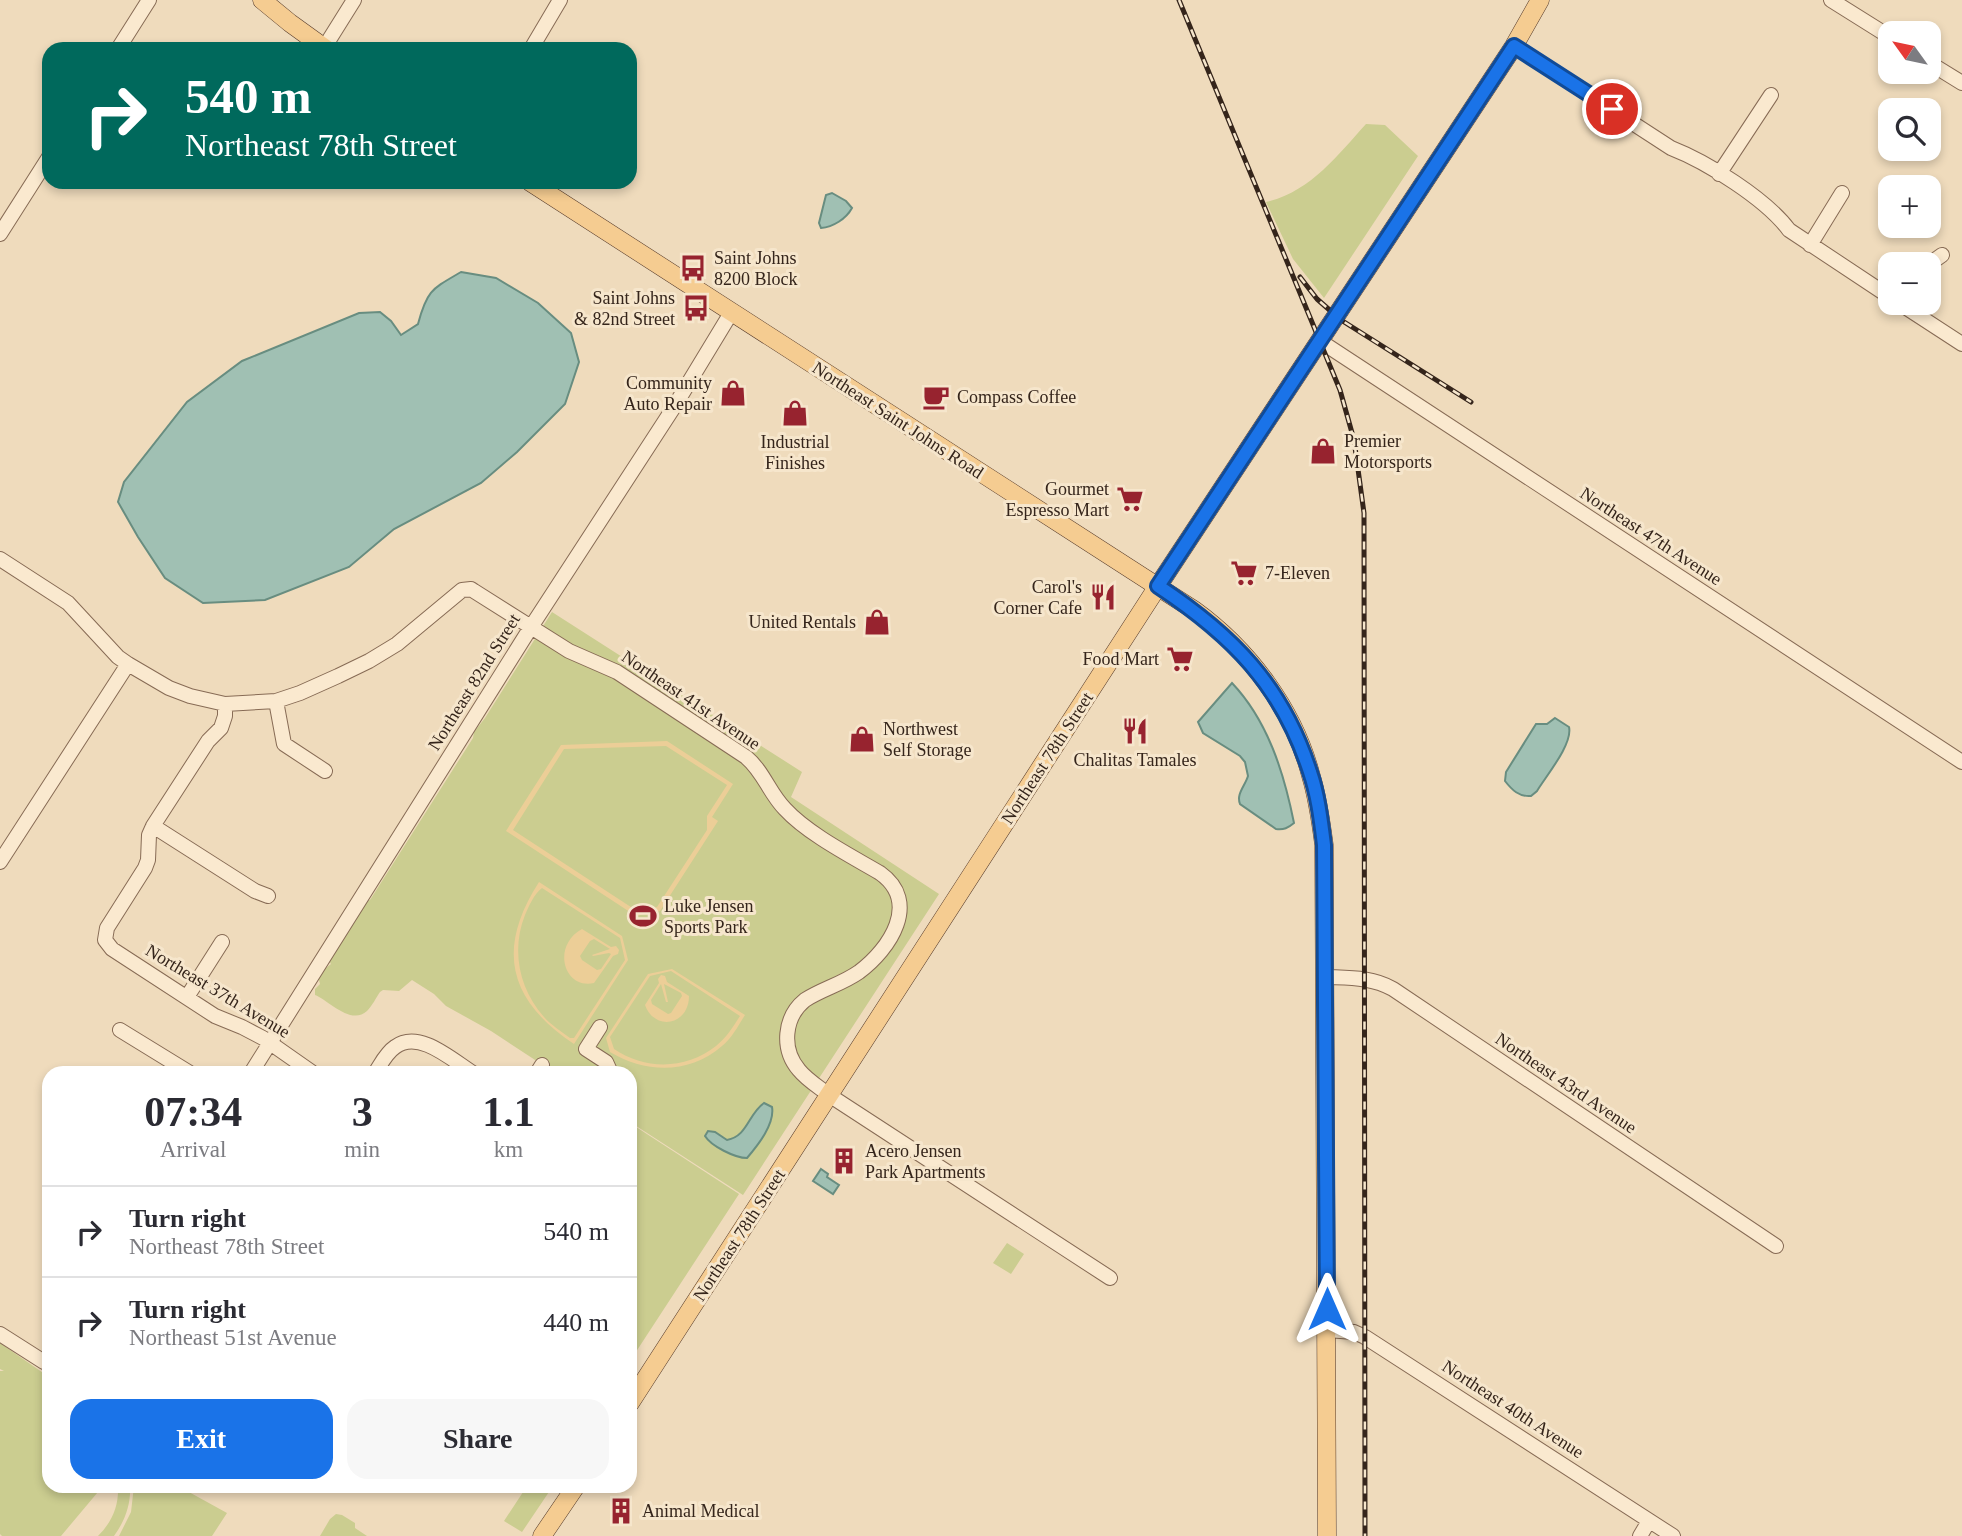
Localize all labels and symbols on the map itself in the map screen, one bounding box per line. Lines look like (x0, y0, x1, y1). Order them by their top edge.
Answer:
north arrow (1878, 21, 1941, 84)
pin (1582, 79, 1642, 139)
place label: Saint Johns 8200 Block (714, 248, 798, 289)
bus stop icon: Saint Johns 8200 Block (678, 253, 708, 283)
place label: Saint Johns & 82nd Street (574, 288, 675, 329)
bus stop icon: Saint Johns & 82nd Street (681, 293, 711, 323)
street label: Northeast Saint Johns Road (809, 357, 987, 483)
place label: Community Auto Repair (624, 373, 712, 414)
shop icon: Community Auto Repair (718, 378, 748, 408)
cafe icon: Compass Coffee (921, 382, 951, 412)
place label: Compass Coffee (957, 387, 1076, 407)
shop icon: Industrial Finishes (780, 398, 810, 428)
place label: Premier Motorsports (1344, 431, 1432, 472)
place label: Industrial Finishes (761, 432, 830, 473)
shop icon: Premier Motorsports (1308, 436, 1338, 466)
place label: Gourmet Espresso Mart (1006, 479, 1109, 520)
street label: Northeast 47th Avenue (1577, 483, 1725, 589)
supermarket icon: Gourmet Espresso Mart (1115, 484, 1145, 514)
supermarket icon: 7-Eleven (1229, 558, 1259, 588)
place label: 7-Eleven (1265, 563, 1330, 583)
place label: Carol's Corner Cafe (994, 577, 1082, 618)
restaurant icon: Carol's Corner Cafe (1088, 582, 1118, 612)
shop icon: United Rentals (862, 607, 892, 637)
street label: Northeast 82nd Street (424, 610, 524, 754)
place label: United Rentals (749, 612, 856, 632)
supermarket icon: Food Mart (1165, 644, 1195, 674)
street label: Northeast 41st Avenue (618, 646, 764, 754)
place label: Food Mart (1083, 649, 1159, 669)
street label: Northeast 78th Street (997, 688, 1097, 828)
restaurant icon: Chalitas Tamales (1120, 716, 1150, 746)
place label: Northwest Self Storage (883, 719, 971, 760)
shop icon: Northwest Self Storage (847, 724, 877, 754)
place label: Chalitas Tamales (1074, 750, 1196, 770)
place label: Luke Jensen Sports Park (664, 896, 753, 937)
sports icon: Luke Jensen Sports Park (628, 901, 658, 931)
street label: Northeast 37th Avenue (142, 940, 294, 1042)
street label: Northeast 43rd Avenue (1492, 1028, 1640, 1138)
place label: Acero Jensen Park Apartments (865, 1141, 985, 1182)
building icon: Acero Jensen Park Apartments (829, 1146, 859, 1176)
street label: Northeast 78th Street (689, 1165, 789, 1305)
position arrow (1290, 1272, 1364, 1346)
street label: Northeast 40th Avenue (1439, 1356, 1587, 1462)
building icon: Animal Medical (606, 1496, 636, 1526)
place label: Animal Medical (642, 1501, 759, 1521)

